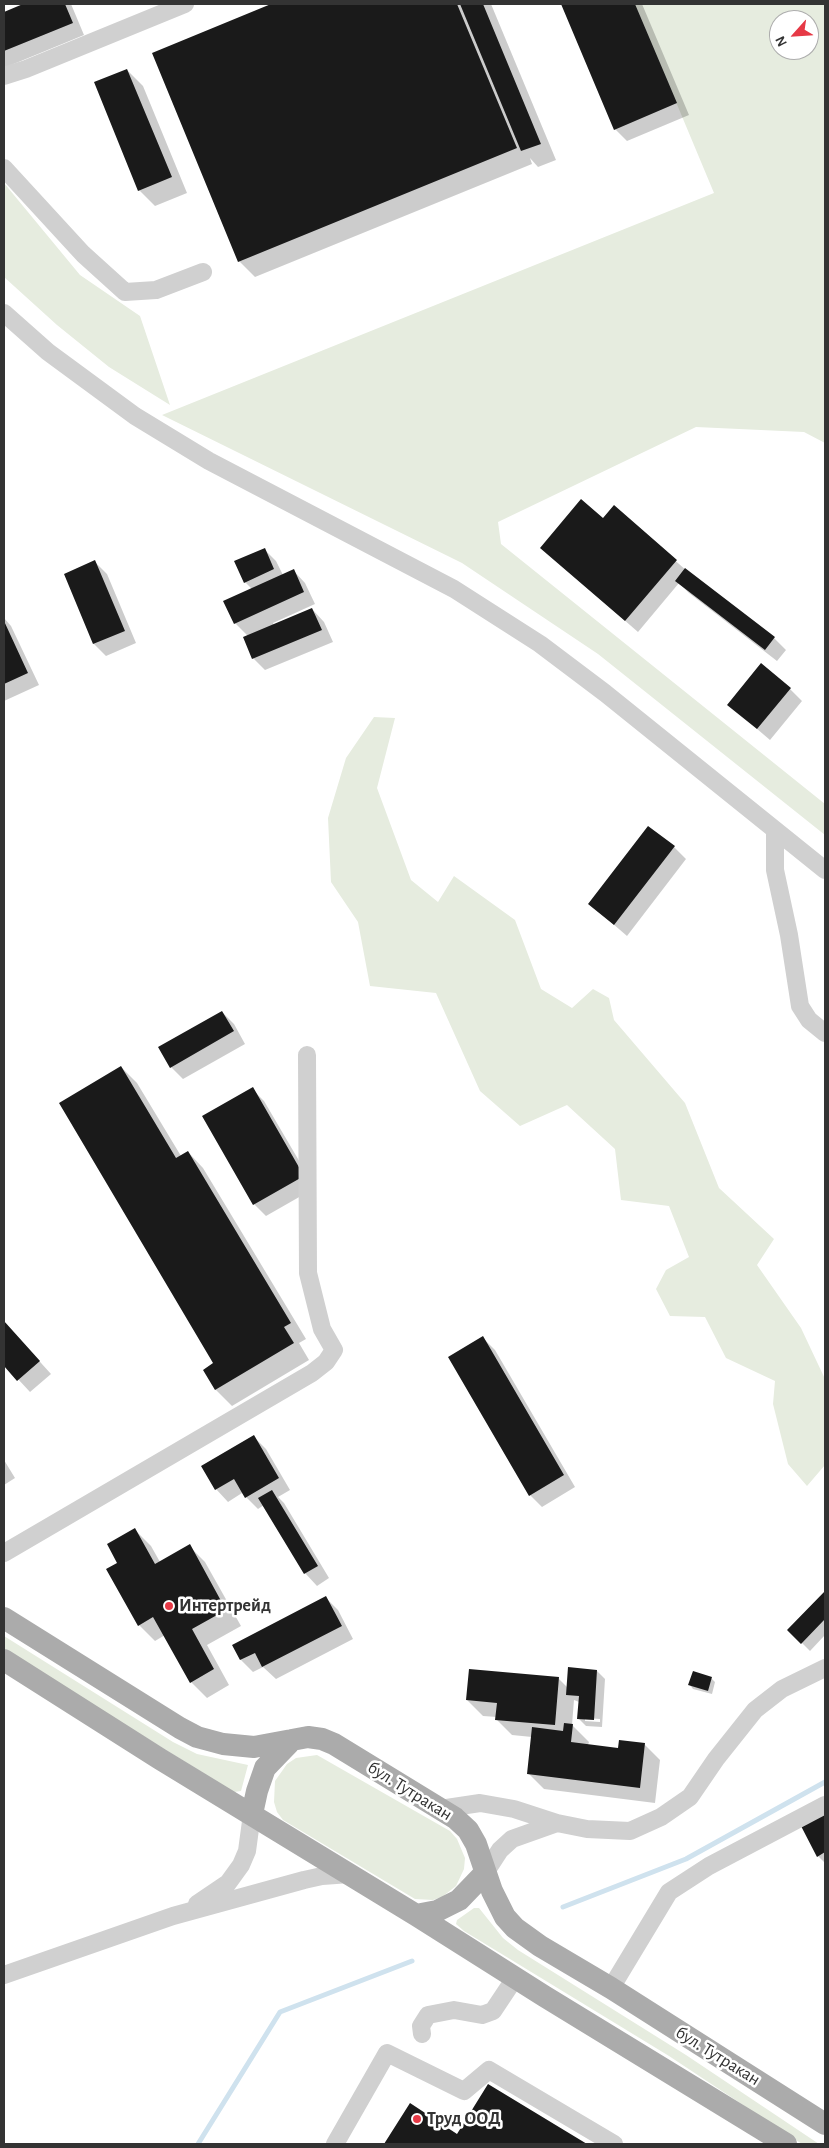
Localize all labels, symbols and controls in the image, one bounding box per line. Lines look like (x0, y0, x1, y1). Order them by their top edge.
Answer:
north arrow (769, 10, 819, 60)
text: N (773, 34, 790, 49)
place label: Интертрейд (179, 1595, 271, 1617)
marker: Интертрейд (163, 1600, 175, 1612)
street label: бул. Тутракан (364, 1756, 456, 1826)
street label: бул. Тутракан (672, 2021, 764, 2091)
place label: Труд ООД (427, 2108, 501, 2130)
marker: Труд ООД (411, 2113, 423, 2125)

